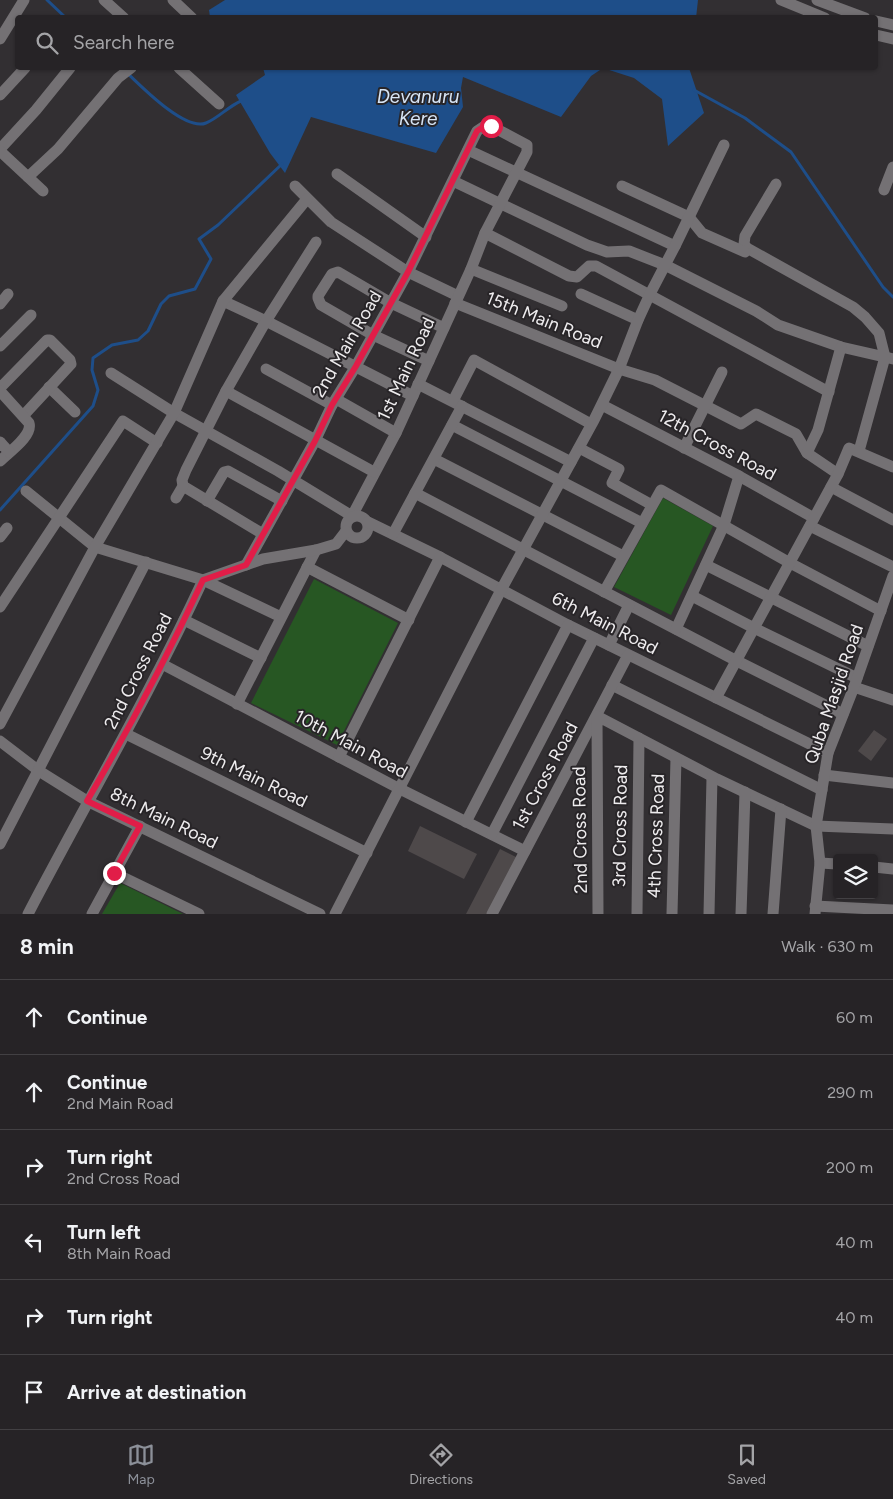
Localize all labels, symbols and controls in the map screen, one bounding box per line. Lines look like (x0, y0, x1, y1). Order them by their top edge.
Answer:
search box (15, 15, 878, 70)
icon: search (33, 29, 61, 57)
text: Search here (73, 31, 175, 54)
water label: Devanuru Kere (377, 85, 460, 130)
route start (480, 115, 503, 138)
street label: 2nd Main Road (308, 287, 386, 401)
street label: 15th Main Road (483, 287, 605, 353)
street label: 1st Main Road (372, 314, 440, 424)
street label: 12th Cross Road (654, 405, 780, 485)
street label: 6th Main Road (548, 587, 662, 659)
street label: 2nd Cross Road (99, 609, 177, 733)
street label: Quba Masjid Road (800, 621, 868, 767)
street label: 10th Main Road (291, 705, 411, 783)
street label: 1st Cross Road (507, 718, 583, 834)
street label: 9th Main Road (197, 742, 311, 812)
street label: 3rd Cross Road (608, 764, 632, 888)
street label: 2nd Cross Road (568, 766, 592, 894)
street label: 4th Cross Road (643, 773, 669, 899)
street label: 8th Main Road (107, 782, 221, 854)
map controls (833, 854, 878, 899)
button: layers (833, 854, 878, 899)
route end (103, 862, 126, 885)
text: 8 min (20, 934, 74, 959)
text: Walk · 630 m (781, 937, 873, 956)
icon: ahead (20, 1003, 48, 1031)
text: Continue (67, 1006, 147, 1029)
text: 60 m (836, 1008, 873, 1027)
text: Continue (67, 1071, 147, 1094)
icon: ahead (20, 1078, 48, 1106)
text: 290 m (827, 1083, 873, 1102)
text: 2nd Main Road (67, 1094, 173, 1113)
text: Turn right (67, 1146, 153, 1169)
icon: right (20, 1153, 48, 1181)
text: 200 m (826, 1158, 873, 1177)
text: 2nd Cross Road (67, 1169, 180, 1188)
text: Turn left (67, 1221, 141, 1244)
icon: left (20, 1228, 48, 1256)
text: 40 m (835, 1233, 873, 1252)
text: 8th Main Road (67, 1244, 171, 1263)
icon: right (20, 1303, 48, 1331)
text: Turn right (67, 1306, 153, 1329)
text: 40 m (835, 1308, 873, 1327)
icon: arrive (20, 1378, 48, 1406)
text: Arrive at destination (67, 1381, 246, 1404)
tab: Map (127, 1441, 155, 1488)
tab: Directions (409, 1441, 473, 1488)
tab: Saved (727, 1441, 766, 1488)

